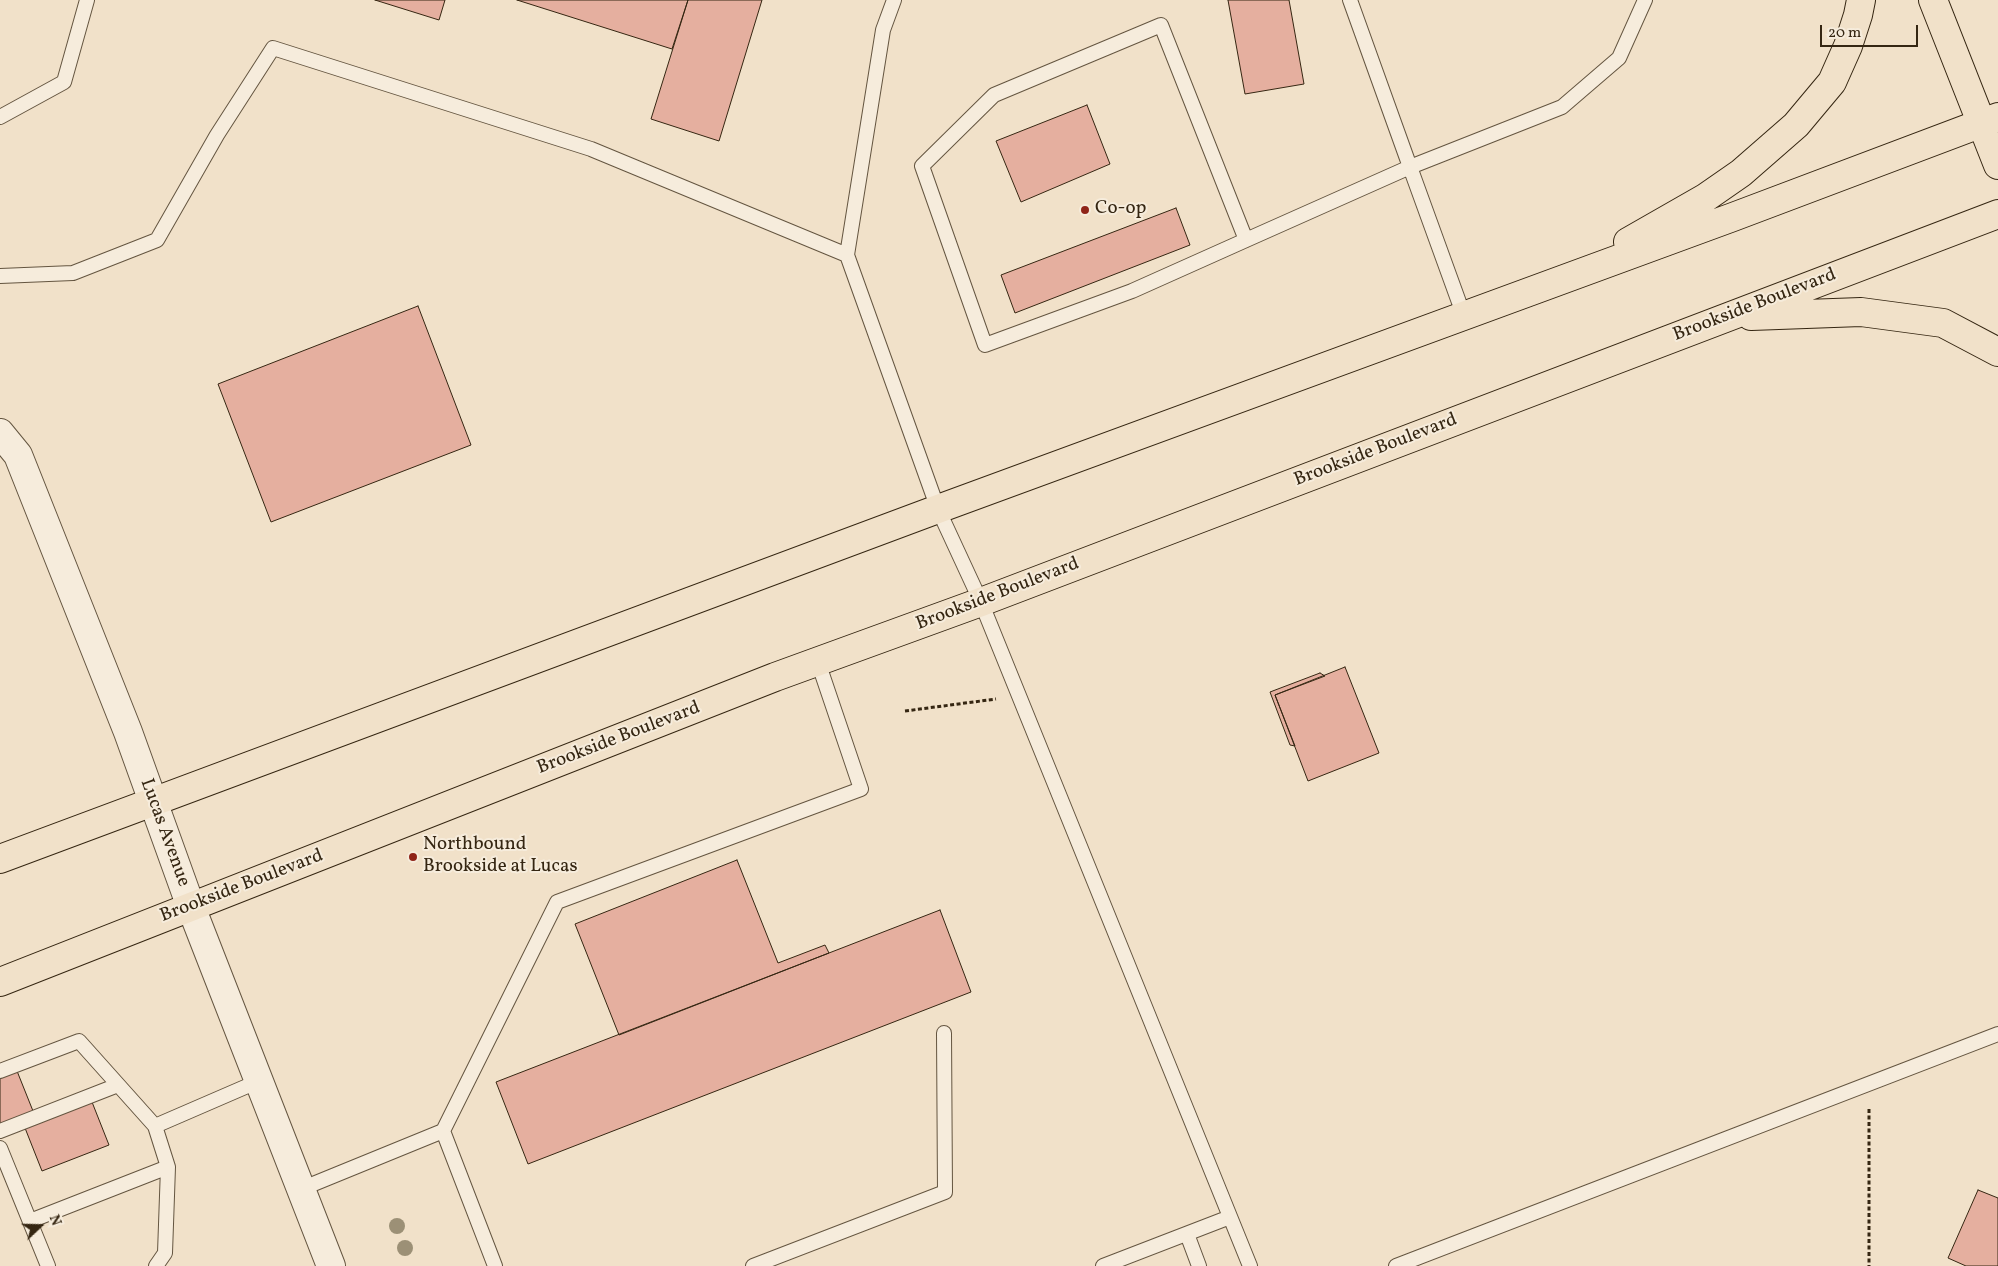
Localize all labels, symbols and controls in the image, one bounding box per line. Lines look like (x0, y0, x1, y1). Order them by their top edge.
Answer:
scale bar (1823, 15, 1920, 47)
text: 20 m (1828, 23, 1861, 44)
place label: Co-op (1095, 199, 1146, 221)
marker: Co-op (1079, 204, 1091, 216)
street label: Brookside Boulevard (1670, 264, 1840, 348)
street label: Brookside Boulevard (1291, 409, 1461, 493)
street label: Brookside Boulevard (913, 553, 1083, 637)
street label: Brookside Boulevard (534, 697, 704, 781)
street label: Lucas Avenue (134, 776, 194, 890)
place label: Northbound Brookside at Lucas (423, 835, 578, 879)
street label: Brookside Boulevard (157, 845, 327, 929)
marker: Northbound Brookside at Lucas (407, 851, 419, 863)
north arrow (15, 1201, 65, 1251)
text: N (44, 1212, 65, 1229)

